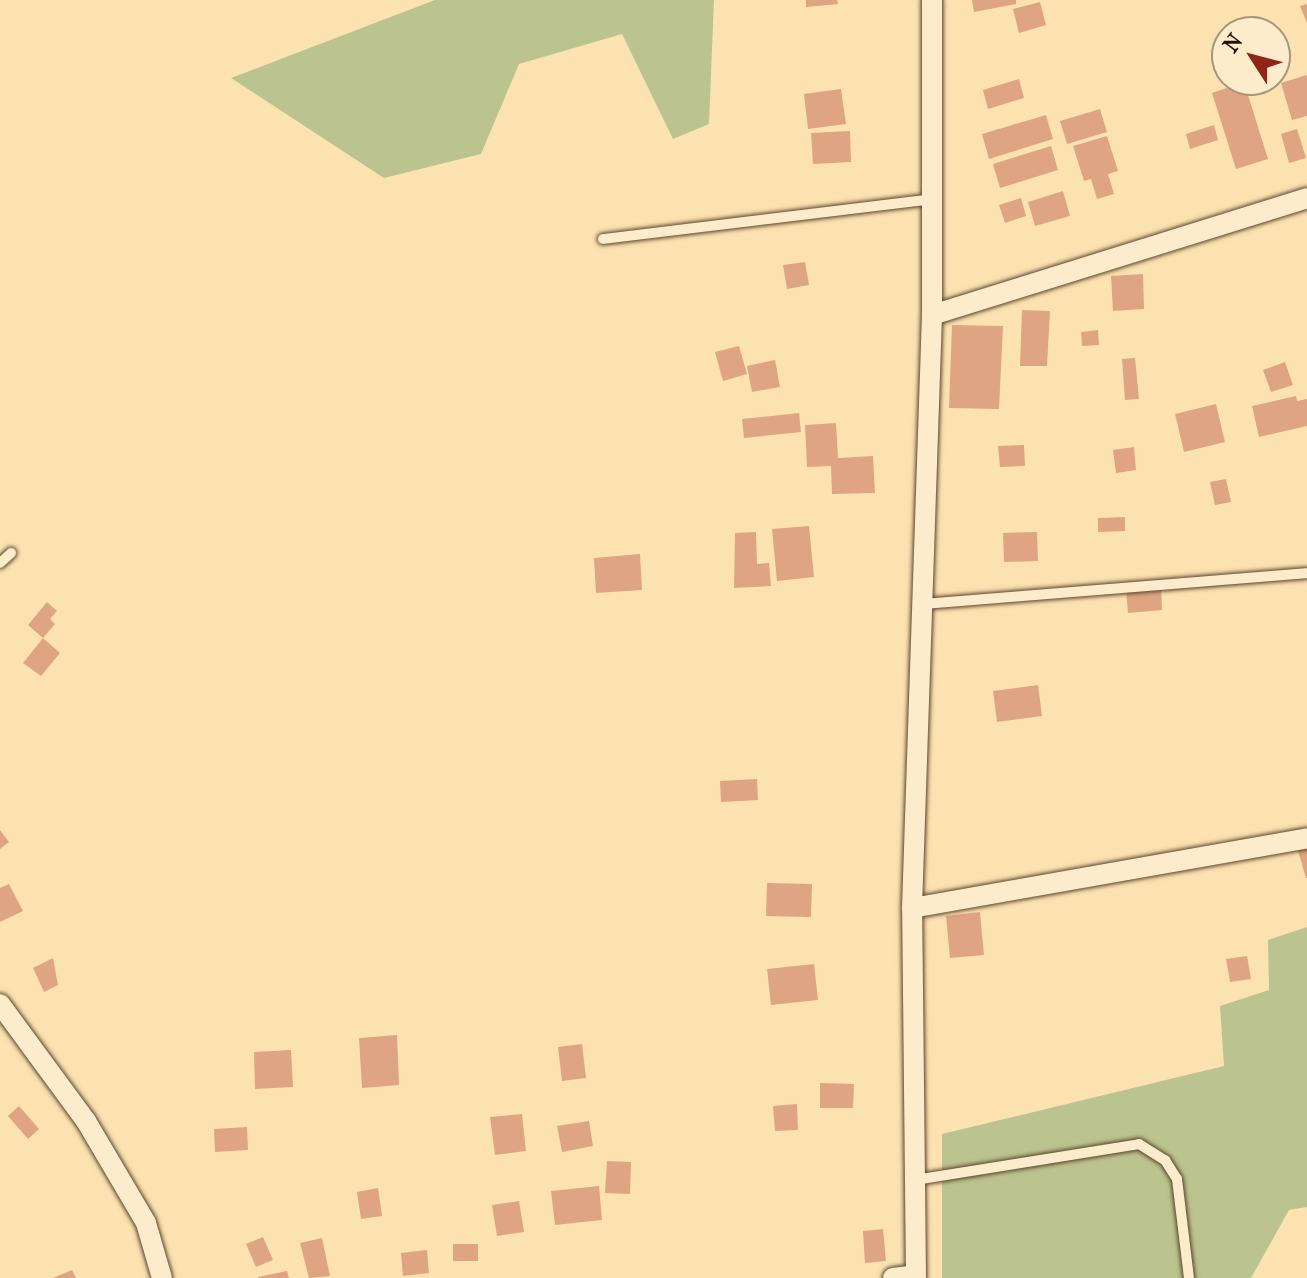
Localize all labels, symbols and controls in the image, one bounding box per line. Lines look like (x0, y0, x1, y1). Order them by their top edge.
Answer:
north arrow (1211, 16, 1291, 96)
text: N (1218, 29, 1249, 57)

